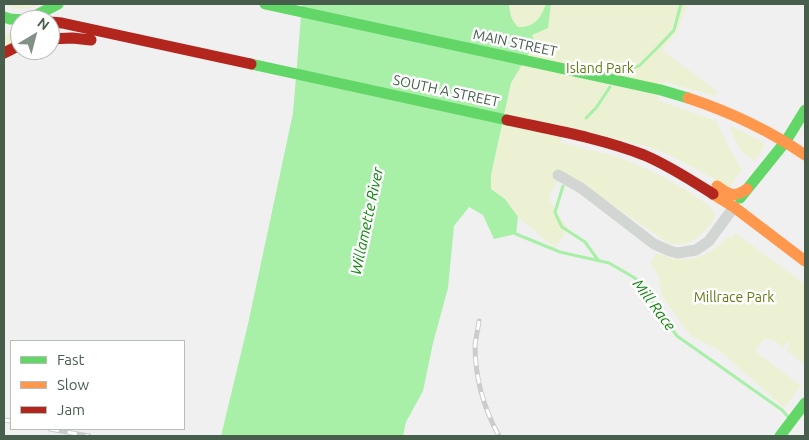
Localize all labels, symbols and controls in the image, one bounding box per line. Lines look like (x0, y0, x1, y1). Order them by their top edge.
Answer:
north arrow (10, 10, 60, 60)
text: N (34, 14, 52, 33)
street label: MAIN STREET (472, 26, 558, 60)
park label: Island Park (566, 60, 634, 76)
street label: SOUTH A STREET (391, 72, 501, 110)
water label: Willamette River (347, 166, 387, 276)
water label: Mill Race (629, 276, 679, 334)
park label: Millrace Park (694, 289, 774, 305)
legend (10, 340, 185, 430)
text: Fast (57, 351, 84, 368)
text: Slow (57, 376, 89, 393)
text: Jam (57, 401, 85, 418)

